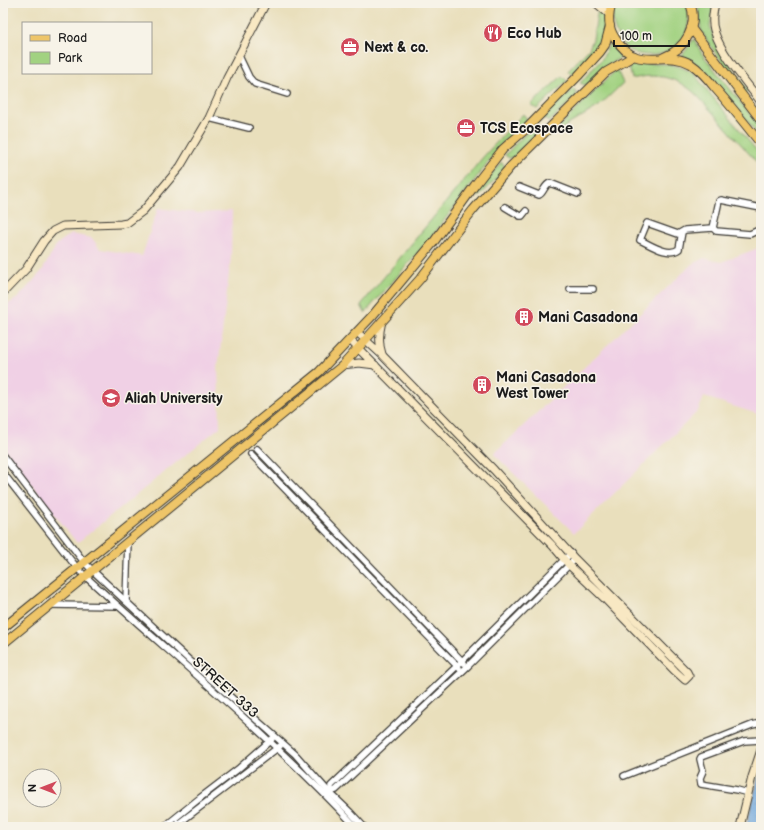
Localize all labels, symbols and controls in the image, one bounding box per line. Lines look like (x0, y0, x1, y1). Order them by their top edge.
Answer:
legend (22, 22, 152, 74)
restaurant icon: Eco Hub (482, 22, 504, 44)
scale bar (614, 22, 689, 48)
place label: Eco Hub (507, 25, 562, 42)
text: 100 m (620, 29, 652, 44)
text: Road (58, 31, 87, 46)
office icon: Next & co. (339, 36, 361, 58)
place label: Next & co. (364, 39, 428, 56)
text: Park (58, 51, 82, 66)
office icon: TCS Ecospace (455, 117, 477, 139)
place label: TCS Ecospace (480, 120, 573, 137)
building icon: Mani Casadona (513, 306, 535, 328)
place label: Mani Casadona (538, 309, 638, 326)
place label: Mani Casadona West Tower (496, 369, 596, 402)
building icon: Mani Casadona West Tower (471, 374, 493, 396)
school or university icon: Aliah University (100, 387, 122, 409)
place label: Aliah University (124, 390, 223, 407)
street label: STREET 333 (189, 653, 262, 721)
north arrow (22, 768, 62, 808)
text: N (26, 784, 39, 792)

